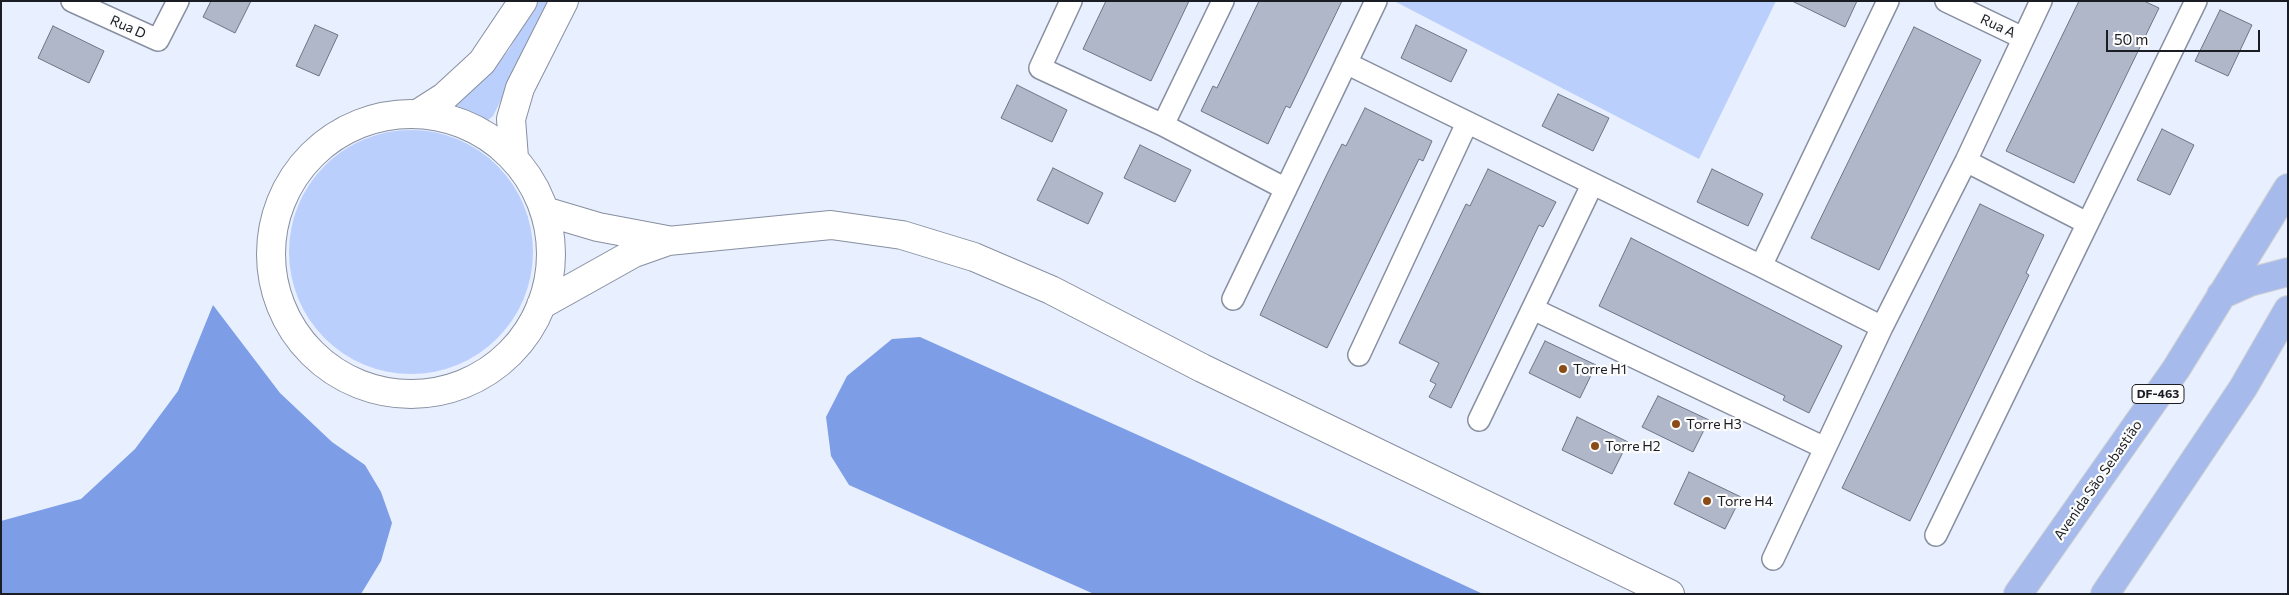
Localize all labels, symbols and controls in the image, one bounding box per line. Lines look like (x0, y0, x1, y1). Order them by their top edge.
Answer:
street label: Rua A (1978, 11, 2018, 41)
street label: Rua D (107, 12, 149, 42)
scale bar (2109, 20, 2263, 52)
text: 50 m (2114, 30, 2148, 48)
place label: Torre H1 (1573, 361, 1627, 377)
marker: Torre H1 (1557, 363, 1569, 375)
road number: DF-463 (2132, 384, 2184, 404)
place label: Torre H3 (1686, 416, 1742, 432)
street label: Avenida São Sebastião (2050, 417, 2146, 543)
marker: Torre H3 (1670, 418, 1682, 430)
place label: Torre H2 (1605, 438, 1661, 454)
marker: Torre H2 (1589, 440, 1601, 452)
place label: Torre H4 (1717, 493, 1773, 509)
marker: Torre H4 (1701, 495, 1713, 507)

